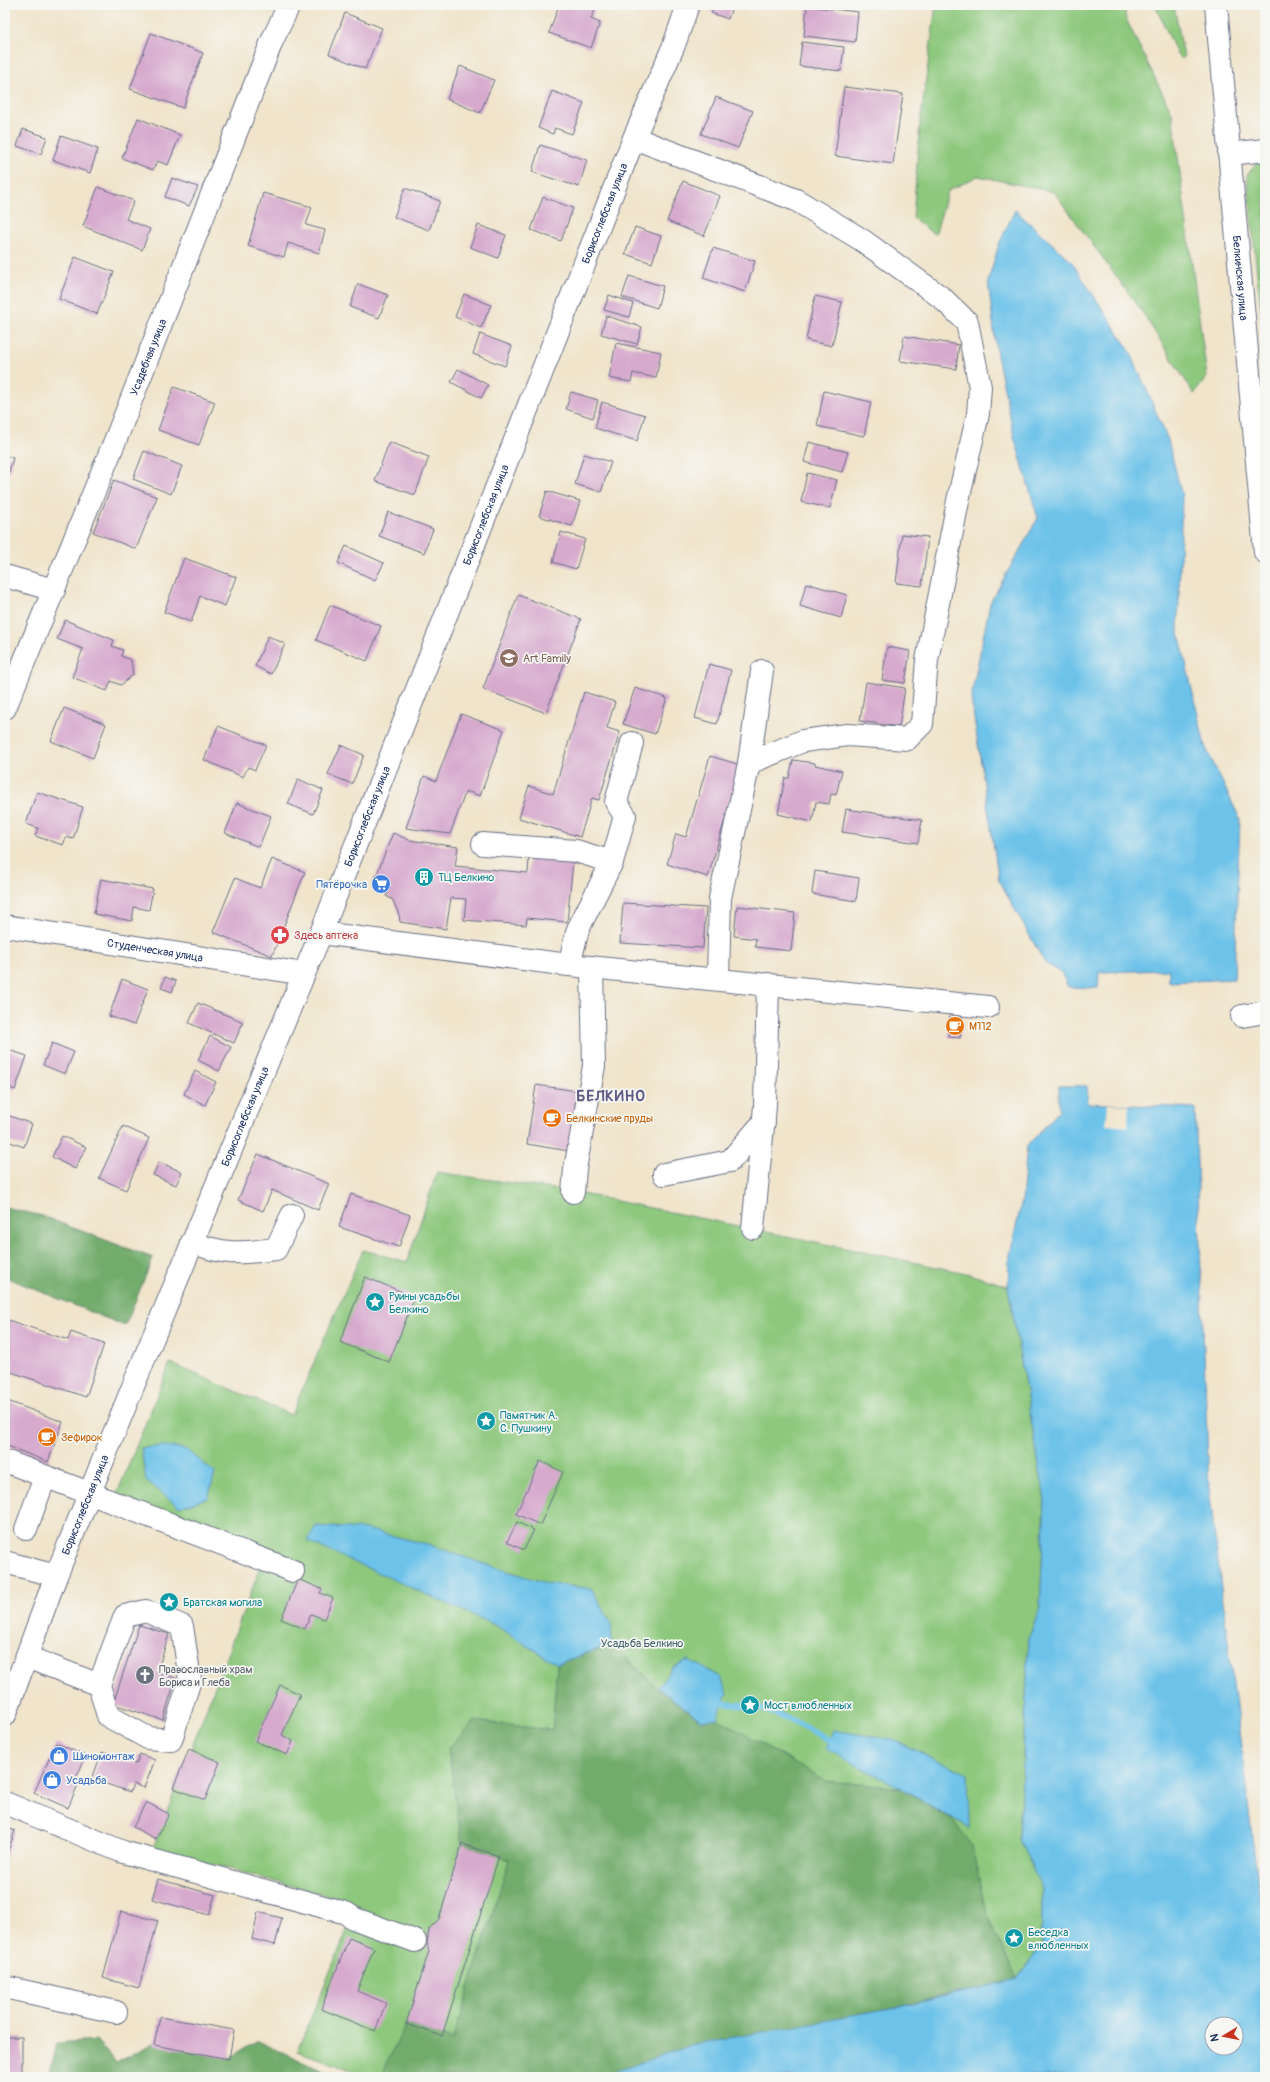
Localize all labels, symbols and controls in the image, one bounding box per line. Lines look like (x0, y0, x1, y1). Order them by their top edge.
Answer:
street label: Борисоглебская улица (579, 161, 630, 266)
street label: Белкинская улица (1230, 235, 1250, 321)
street label: Усадебная улица (128, 317, 169, 397)
street label: Борисоглебская улица (460, 463, 512, 567)
school or university icon: Art Family (498, 647, 520, 669)
place label: Art Family (523, 652, 571, 665)
street label: Борисоглебская улица (342, 764, 393, 869)
building icon: ТЦ Белкино (413, 866, 435, 888)
place label: ТЦ Белкино (438, 871, 494, 884)
supermarket icon: Пятёрочка (370, 873, 392, 895)
place label: Пятёрочка (316, 878, 367, 891)
pharmacy icon: Здесь аптека (269, 924, 291, 946)
place label: Здесь аптека (294, 929, 358, 942)
street label: Студенческая улица (106, 936, 204, 965)
cafe icon: М112 (944, 1015, 966, 1037)
place label: М112 (969, 1020, 992, 1033)
street label: Борисоглебская улица (219, 1065, 272, 1168)
district label: БЕЛКИНО (576, 1087, 646, 1106)
cafe icon: Белкинские пруды (541, 1107, 563, 1129)
place label: Белкинские пруды (566, 1112, 653, 1125)
place label: Руины усадьбы Белкино (389, 1290, 459, 1316)
place icon: Руины усадьбы Белкино (364, 1291, 386, 1313)
place label: Памятник А. С. Пушкину (500, 1409, 558, 1435)
place icon: Памятник А. С. Пушкину (475, 1410, 497, 1432)
cafe icon: Зефирок (36, 1426, 58, 1448)
place label: Зефирок (61, 1431, 103, 1444)
street label: Борисоглебская улица (59, 1453, 112, 1557)
place icon: Братская могила (158, 1591, 180, 1613)
place label: Братская могила (183, 1596, 262, 1609)
park label: Усадьба Белкино (601, 1637, 683, 1650)
place label: Православный храм Бориса и Глеба (159, 1663, 252, 1689)
church icon: Православный храм Бориса и Глеба (134, 1664, 156, 1686)
place icon: Мост влюбленных (739, 1694, 761, 1716)
place label: Мост влюбленных (764, 1699, 852, 1712)
shop icon: Шиномонтаж (48, 1745, 70, 1767)
place label: Шиномонтаж (73, 1750, 135, 1763)
shop icon: Усадьба (41, 1769, 63, 1791)
place label: Усадьба (66, 1774, 106, 1787)
place label: Беседка влюбленных (1028, 1926, 1089, 1952)
place icon: Беседка влюбленных (1003, 1927, 1025, 1949)
north arrow (1204, 2016, 1244, 2056)
text: N (1207, 2032, 1222, 2042)

